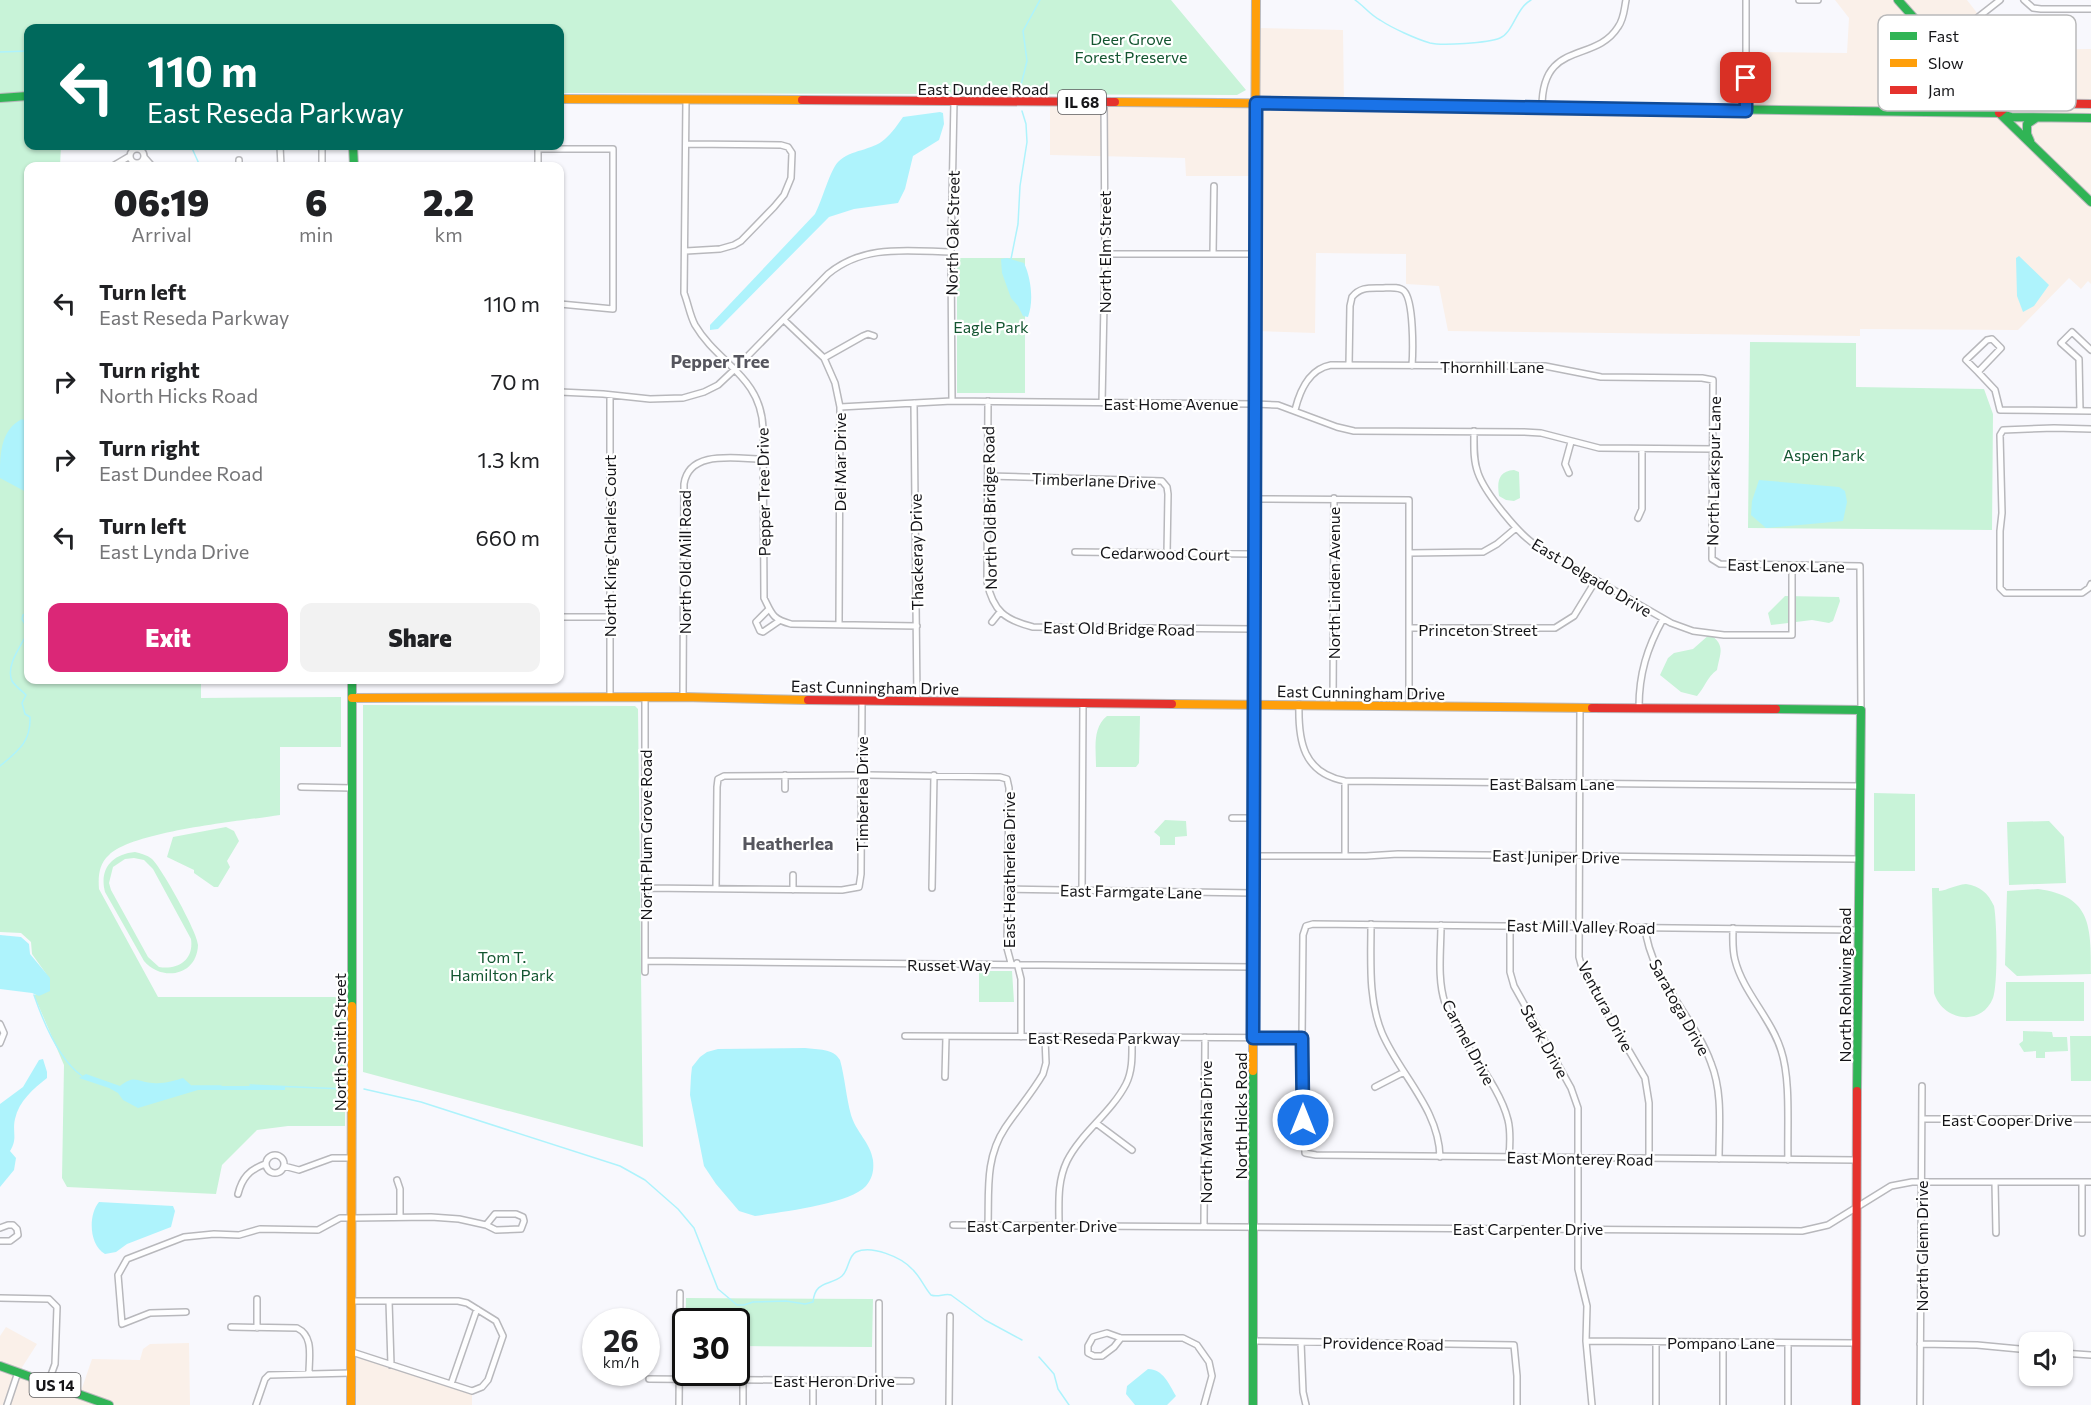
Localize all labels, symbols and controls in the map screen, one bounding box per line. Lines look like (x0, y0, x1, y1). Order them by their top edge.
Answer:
legend (1878, 15, 2076, 111)
text: Fast (1928, 26, 1959, 45)
park label: Deer Grove Forest Preserve (1075, 29, 1187, 66)
text: 110 m (147, 44, 258, 96)
icon: left (48, 48, 126, 126)
pin (1720, 52, 1771, 103)
text: Slow (1928, 53, 1964, 72)
icon: arrive (1729, 61, 1762, 94)
street label: East Dundee Road (917, 79, 1049, 98)
text: Jam (1928, 80, 1955, 99)
road number: IL 68 (1058, 90, 1106, 114)
text: East Reseda Parkway (147, 96, 404, 129)
street label: North Oak Street (941, 170, 963, 296)
text: 06:19 (114, 179, 209, 223)
text: 6 (305, 179, 327, 223)
text: 2.2 (423, 179, 474, 223)
street label: North Elm Street (1095, 190, 1114, 313)
text: Arrival (131, 222, 192, 246)
text: min (299, 222, 333, 246)
text: km (434, 222, 463, 246)
text: Turn left (99, 278, 186, 305)
icon: left (48, 287, 81, 320)
text: 110 m (483, 290, 540, 317)
text: East Reseda Parkway (99, 305, 289, 329)
park label: Eagle Park (953, 317, 1029, 336)
district label: Pepper Tree (670, 350, 770, 372)
text: Turn right (99, 356, 200, 383)
street label: Thornhill Lane (1440, 357, 1544, 376)
icon: right (48, 365, 81, 398)
text: 70 m (491, 368, 540, 395)
text: North Hicks Road (99, 383, 258, 407)
street label: East Home Avenue (1103, 394, 1239, 413)
street label: North Larkspur Lane (1702, 396, 1724, 546)
street label: Del Mar Drive (830, 413, 849, 512)
street label: North Old Bridge Road (978, 426, 1000, 590)
street label: Pepper Tree Drive (752, 428, 774, 556)
text: Turn right (99, 434, 200, 461)
icon: right (48, 443, 81, 476)
park label: Aspen Park (1783, 445, 1865, 464)
text: 1.3 km (478, 446, 540, 473)
street label: North King Charles Court (600, 454, 619, 637)
text: East Dundee Road (99, 461, 263, 485)
street label: Timberlane Drive (1032, 468, 1156, 492)
street label: North Old Mill Road (675, 490, 694, 634)
street label: Thackeray Drive (905, 493, 927, 611)
street label: North Linden Avenue (1324, 507, 1343, 659)
text: Turn left (99, 512, 186, 539)
icon: left (48, 521, 81, 554)
text: 660 m (476, 524, 540, 551)
street label: East Delgado Drive (1529, 534, 1655, 620)
text: East Lynda Drive (99, 539, 249, 563)
street label: Cedarwood Court (1100, 542, 1230, 564)
street label: East Lenox Lane (1727, 554, 1845, 576)
button: Exit (48, 603, 288, 672)
button: Share (300, 603, 540, 672)
street label: East Old Bridge Road (1043, 617, 1195, 639)
street label: Princeton Street (1418, 620, 1538, 639)
street label: East Cunningham Drive (791, 676, 959, 698)
street label: East Cunningham Drive (1277, 681, 1445, 703)
street label: Timberlea Drive (852, 736, 871, 852)
street label: North Plum Grove Road (636, 750, 655, 920)
street label: East Balsam Lane (1489, 774, 1615, 793)
street label: East Heatherlea Drive (999, 792, 1018, 948)
district label: Heatherlea (742, 832, 834, 854)
street label: East Juniper Drive (1492, 845, 1620, 867)
street label: East Farmgate Lane (1060, 880, 1202, 902)
street label: North Rohlwing Road (1835, 908, 1854, 1062)
street label: East Mill Valley Road (1506, 915, 1656, 937)
park label: Tom T. Hamilton Park (450, 947, 554, 984)
street label: Russet Way (907, 955, 991, 974)
street label: Saratoga Drive (1646, 956, 1714, 1058)
street label: Ventura Drive (1574, 958, 1638, 1054)
street label: North Smith Street (330, 972, 349, 1111)
street label: Carmel Drive (1439, 996, 1499, 1088)
street label: Stark Drive (1517, 1001, 1573, 1081)
street label: East Reseda Parkway (1028, 1028, 1180, 1047)
street label: North Hicks Road (1231, 1052, 1250, 1180)
street label: North Marsha Drive (1196, 1061, 1215, 1203)
position arrow (1271, 1088, 1335, 1152)
street label: East Cooper Drive (1942, 1110, 2072, 1129)
street label: East Monterey Road (1507, 1147, 1653, 1169)
street label: North Glenn Drive (1912, 1180, 1931, 1312)
street label: East Carpenter Drive (967, 1216, 1117, 1235)
street label: East Carpenter Drive (1453, 1219, 1603, 1238)
speed limit sign: 30 (672, 1308, 750, 1386)
text: 26 (603, 1321, 639, 1358)
street label: Providence Road (1322, 1332, 1444, 1354)
map controls (2019, 1332, 2073, 1386)
button: sound (2019, 1332, 2073, 1386)
street label: Pompano Lane (1667, 1333, 1775, 1352)
text: km/h (603, 1353, 639, 1371)
street label: East Heron Drive (773, 1371, 895, 1390)
road number: US 14 (29, 1373, 80, 1397)

